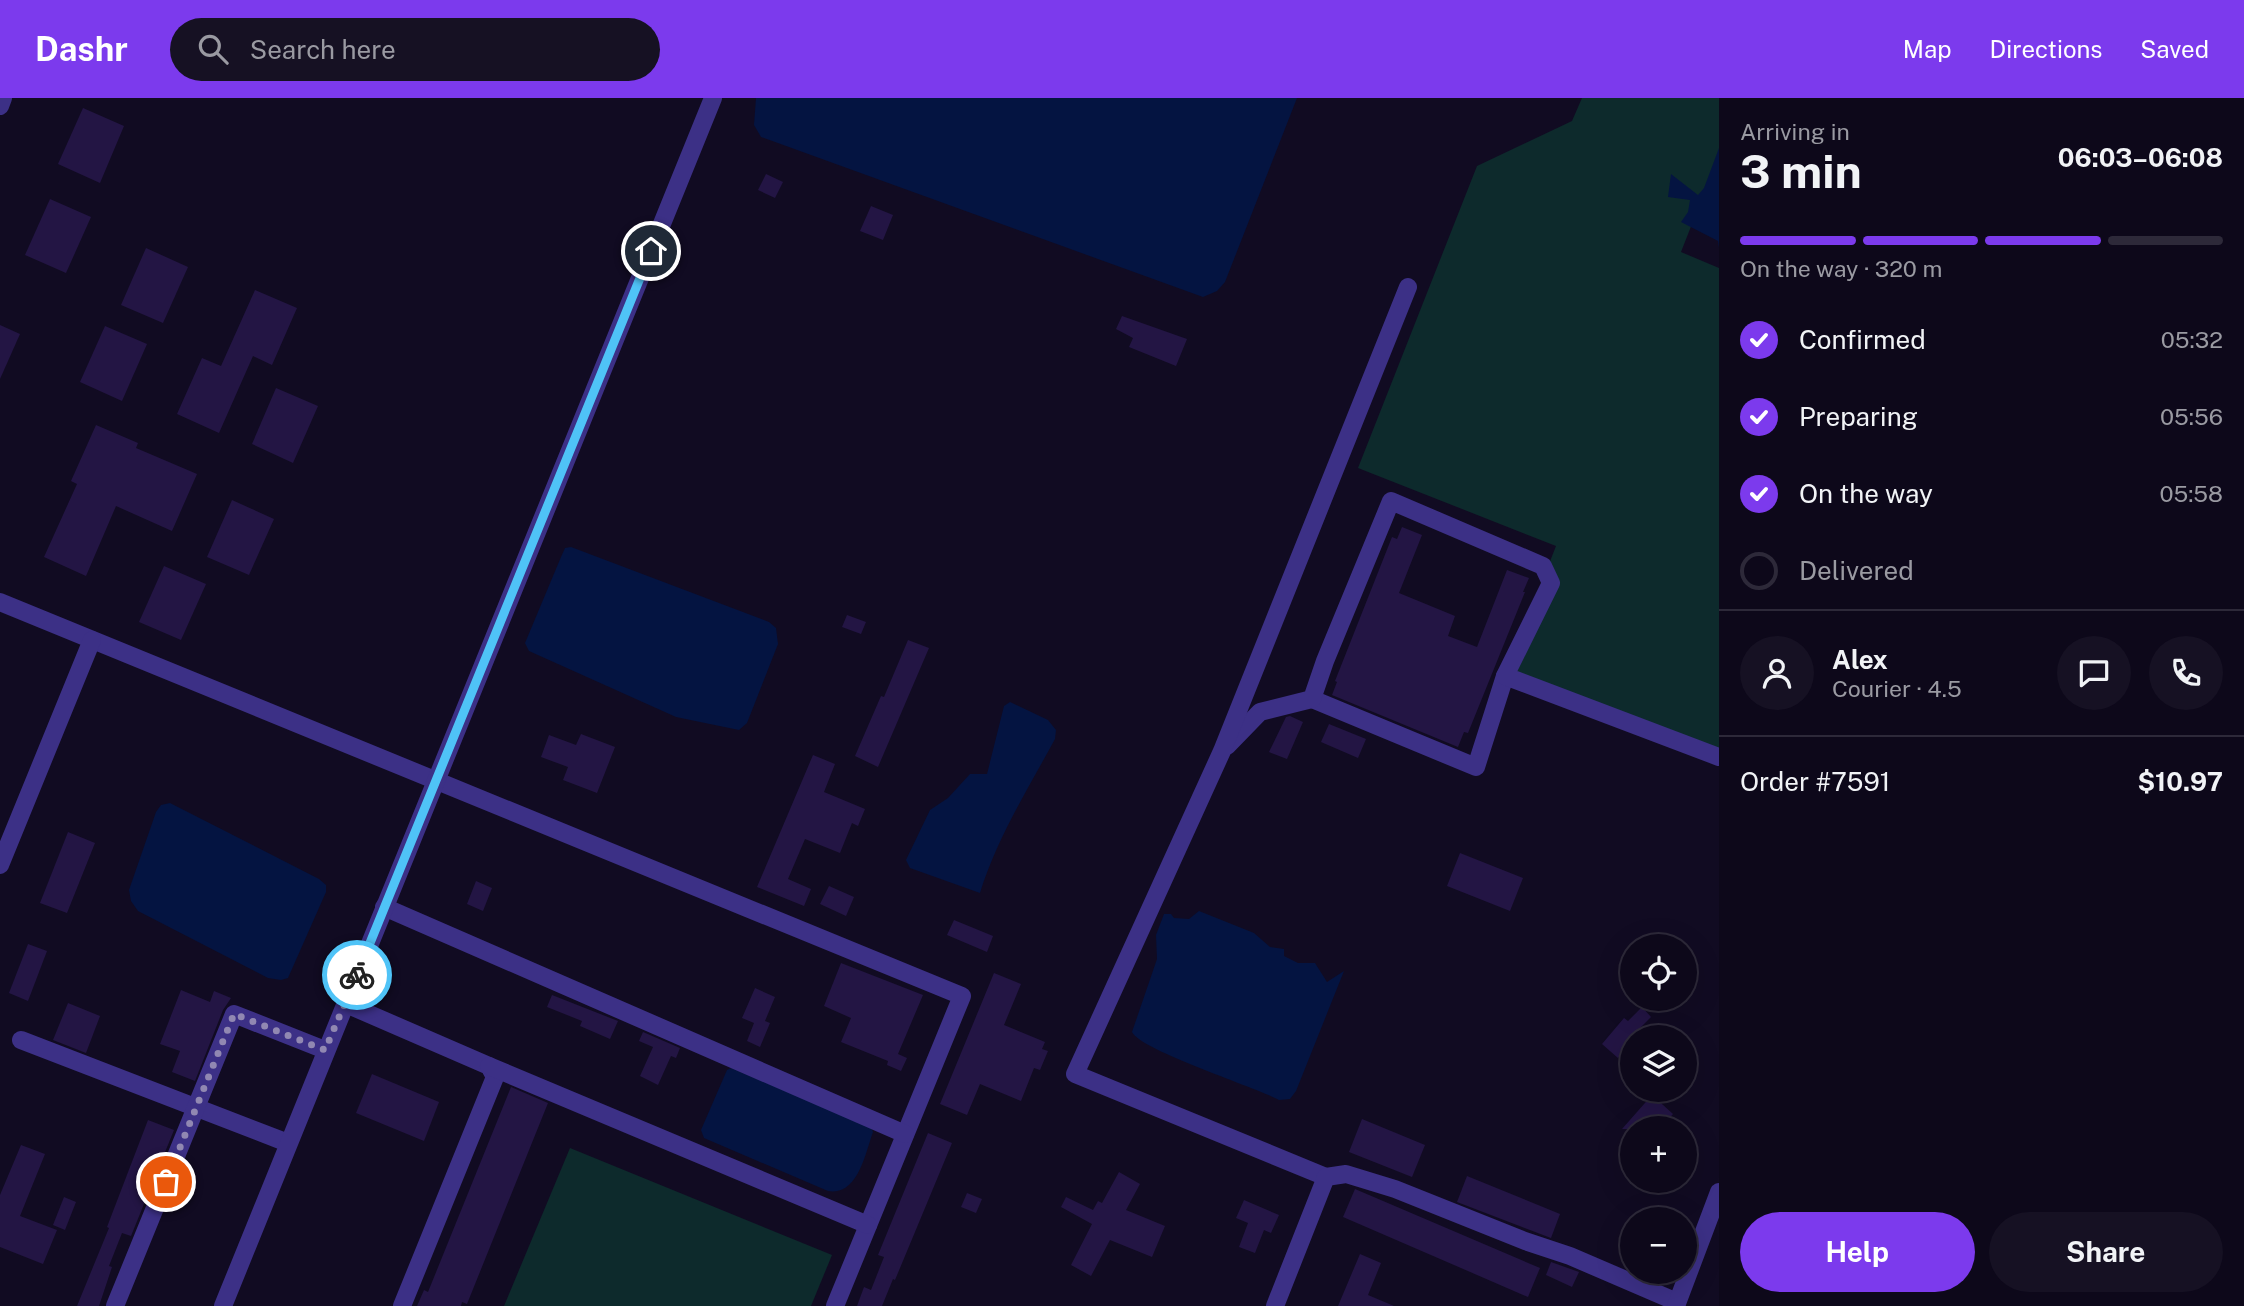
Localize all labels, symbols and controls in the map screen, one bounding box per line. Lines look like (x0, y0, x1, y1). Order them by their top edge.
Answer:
search box (170, 18, 660, 81)
text: Dashr (35, 30, 128, 68)
icon: search (194, 30, 232, 68)
text: Search here (250, 34, 396, 65)
text: Map (1903, 35, 1952, 63)
text: Directions (1990, 35, 2102, 63)
text: Saved (2140, 35, 2209, 63)
text: Arriving in (1740, 118, 1850, 145)
text: 06:03–06:08 (2058, 142, 2223, 173)
text: 3 min (1740, 144, 1862, 198)
pin (621, 221, 681, 281)
icon: home (632, 232, 670, 270)
text: On the way · 320 m (1740, 255, 1942, 282)
icon: check (1740, 321, 1778, 359)
text: Confirmed (1799, 324, 1926, 355)
text: 05:32 (2161, 326, 2223, 353)
icon: check (1740, 398, 1778, 436)
text: Preparing (1799, 401, 1918, 432)
text: 05:56 (2160, 403, 2223, 430)
icon: check (1740, 475, 1778, 513)
text: On the way (1799, 478, 1933, 509)
text: 05:58 (2159, 480, 2223, 507)
text: Delivered (1799, 555, 1914, 586)
button: person (1740, 636, 1814, 710)
button: chat (2057, 636, 2131, 710)
button: phone (2149, 636, 2223, 710)
text: Alex (1832, 644, 1888, 675)
text: Courier · 4.5 (1832, 675, 1962, 702)
text: Order #7591 (1740, 766, 1890, 797)
text: $10.97 (2137, 766, 2223, 797)
map controls (1620, 934, 1697, 1284)
button: locate (1620, 934, 1697, 1011)
courier (322, 940, 392, 1010)
icon: bike (338, 956, 376, 994)
button: layers (1620, 1025, 1697, 1102)
button: + (1620, 1116, 1697, 1193)
pin (136, 1152, 196, 1212)
icon: bag (147, 1163, 185, 1201)
button: − (1620, 1207, 1697, 1284)
button: Help (1740, 1212, 1975, 1292)
button: Share (1989, 1212, 2223, 1292)

